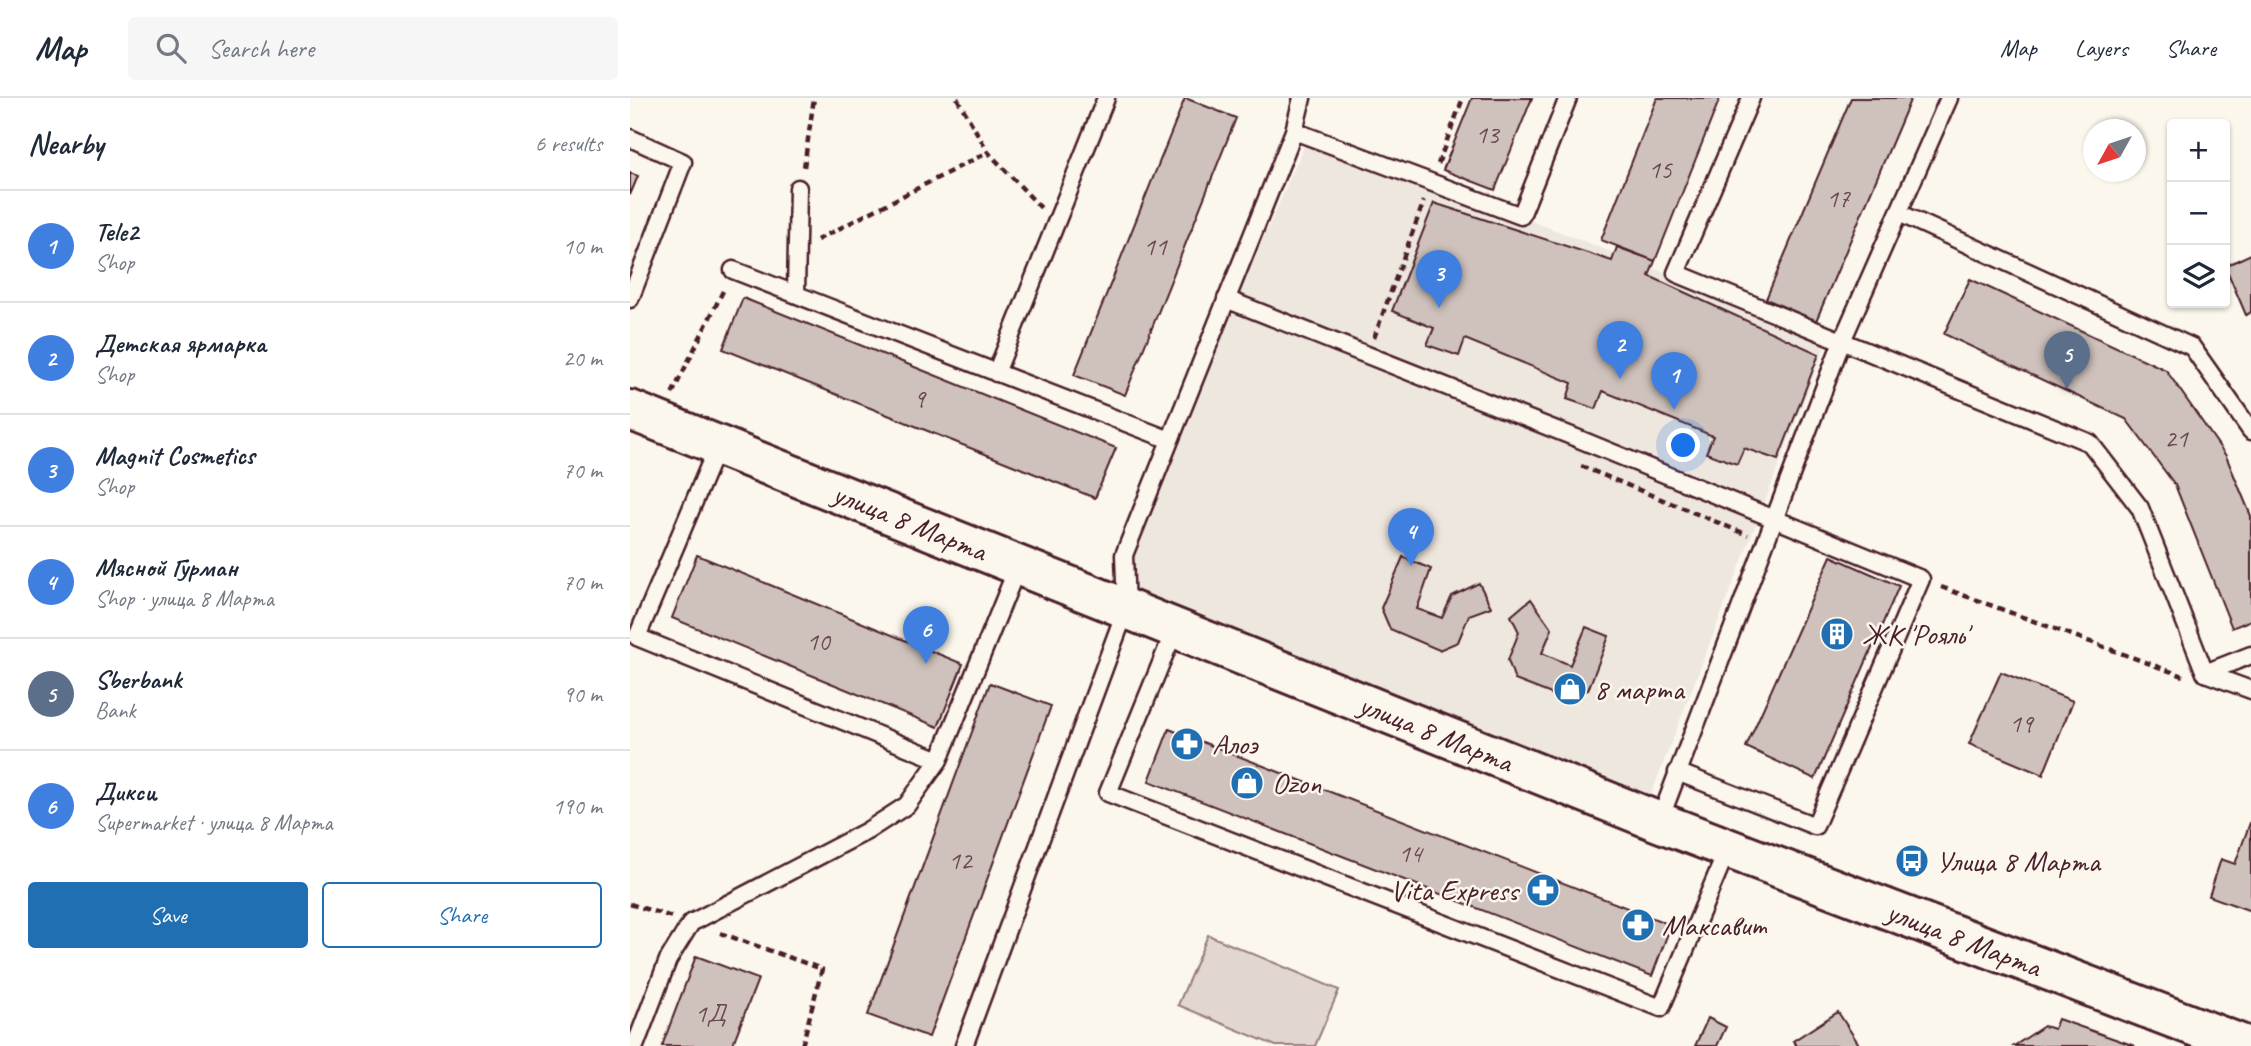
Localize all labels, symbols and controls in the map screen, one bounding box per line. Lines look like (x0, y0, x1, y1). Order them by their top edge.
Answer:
search box (128, 17, 618, 80)
text: Map (35, 27, 86, 69)
icon: search (152, 29, 190, 67)
text: Search here (208, 32, 314, 65)
text: Map (2000, 33, 2037, 63)
text: Layers (2075, 33, 2128, 63)
text: Share (2166, 33, 2216, 63)
house number: 13 (1475, 118, 1501, 151)
north arrow (2083, 119, 2146, 182)
map controls (2167, 119, 2230, 308)
button: + (2167, 119, 2230, 182)
text: Nearby (28, 125, 104, 163)
text: 6 results (535, 129, 602, 158)
house number: 15 (1648, 153, 1673, 186)
house number: 17 (1826, 182, 1851, 215)
button: − (2167, 182, 2230, 245)
text: Tele2 (95, 215, 139, 248)
house number: 11 (1143, 230, 1168, 263)
text: 1 (46, 232, 56, 261)
text: 10 m (563, 232, 602, 261)
button: layers (2167, 245, 2230, 308)
text: Shop (95, 248, 134, 277)
pin: 3 (1416, 250, 1462, 308)
pin: 2 (1597, 321, 1643, 379)
text: Детская ярмарка (95, 327, 266, 360)
pin: 5 (2044, 331, 2090, 389)
text: 2 (46, 344, 56, 373)
text: 20 m (563, 344, 602, 373)
pin: 1 (1651, 352, 1697, 410)
text: Shop (95, 360, 134, 389)
house number: 9 (913, 382, 927, 415)
house number: 21 (2164, 422, 2189, 455)
your location (1666, 428, 1700, 462)
text: Magnit Cosmetics (95, 439, 255, 472)
text: 3 (46, 456, 56, 485)
text: 70 m (563, 456, 602, 485)
text: Shop (95, 472, 134, 501)
street label: улица 8 Марта (826, 473, 994, 571)
pin: 4 (1388, 508, 1434, 566)
text: Мясной Гурман (95, 551, 238, 584)
text: 4 (46, 568, 56, 597)
text: 70 m (563, 568, 602, 597)
text: Shop · улица 8 Марта (95, 584, 274, 613)
pin: 6 (903, 606, 949, 664)
building icon: ЖК 'Рояль' (1818, 615, 1856, 653)
place label: ЖК 'Рояль' (1862, 615, 1973, 653)
house number: 10 (806, 625, 832, 658)
text: Sberbank (95, 663, 182, 696)
shop icon: 8 марта (1551, 670, 1589, 708)
place label: 8 марта (1594, 670, 1686, 708)
text: 5 (46, 680, 56, 709)
text: 90 m (563, 680, 602, 709)
street label: улица 8 Марта (1352, 684, 1520, 782)
text: Bank (95, 696, 136, 725)
house number: 19 (2009, 707, 2035, 740)
pharmacy icon: Алоэ (1168, 725, 1206, 763)
place label: Алоэ (1212, 725, 1259, 763)
shop icon: Ozon (1228, 764, 1266, 802)
place label: Ozon (1272, 764, 1322, 802)
text: Дикси (95, 775, 157, 808)
text: 6 (46, 792, 56, 821)
text: 190 m (553, 792, 602, 821)
text: Supermarket · улица 8 Марта (95, 808, 332, 837)
house number: 14 (1398, 837, 1424, 870)
bus stop icon: Улица 8 Марта (1893, 842, 1931, 880)
place label: Улица 8 Марта (1936, 842, 2102, 880)
house number: 12 (948, 844, 974, 877)
place label: Vita Express (1390, 871, 1521, 909)
pharmacy icon: Vita Express (1524, 871, 1562, 909)
button: Save (28, 882, 308, 948)
button: Share (322, 882, 602, 948)
street label: улица 8 Марта (1880, 892, 2048, 986)
pharmacy icon: Максавит (1619, 906, 1657, 944)
place label: Максавит (1662, 906, 1768, 944)
house number: 1Д (695, 997, 727, 1030)

